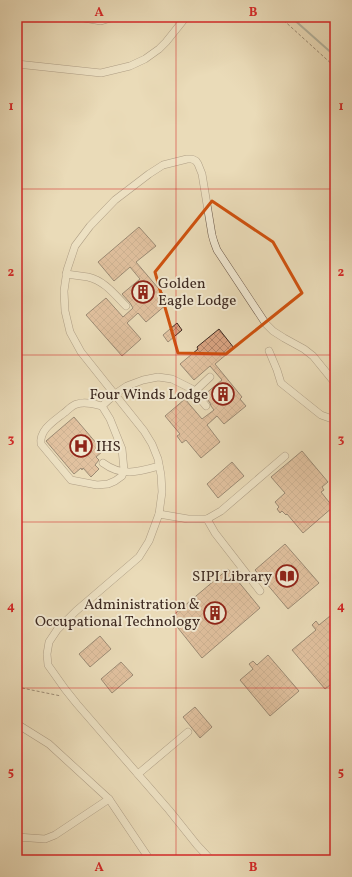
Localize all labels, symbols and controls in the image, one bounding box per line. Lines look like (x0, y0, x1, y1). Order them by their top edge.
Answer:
text: A (94, 4, 104, 22)
text: B (249, 4, 258, 22)
text: 1 (8, 98, 14, 116)
text: 1 (338, 98, 344, 116)
text: 2 (8, 264, 15, 282)
text: 2 (338, 264, 345, 282)
place label: Golden Eagle Lodge (158, 274, 236, 312)
building icon: Golden Eagle Lodge (130, 279, 156, 305)
building icon: Four Winds Lodge (210, 381, 236, 407)
place label: Four Winds Lodge (89, 385, 208, 406)
text: 3 (8, 431, 15, 449)
text: 3 (338, 431, 345, 449)
hospital icon: IHS (68, 433, 94, 459)
place label: IHS (96, 437, 121, 458)
library icon: SIPI Library (274, 563, 300, 589)
place label: SIPI Library (192, 567, 272, 588)
place label: Administration & Occupational Technology (35, 595, 200, 633)
text: 4 (7, 598, 15, 616)
text: 4 (337, 598, 345, 616)
building icon: Administration & Occupational Technology (202, 600, 228, 626)
text: 5 (8, 764, 14, 782)
text: 5 (338, 764, 344, 782)
text: A (94, 859, 104, 877)
text: B (249, 859, 258, 877)

